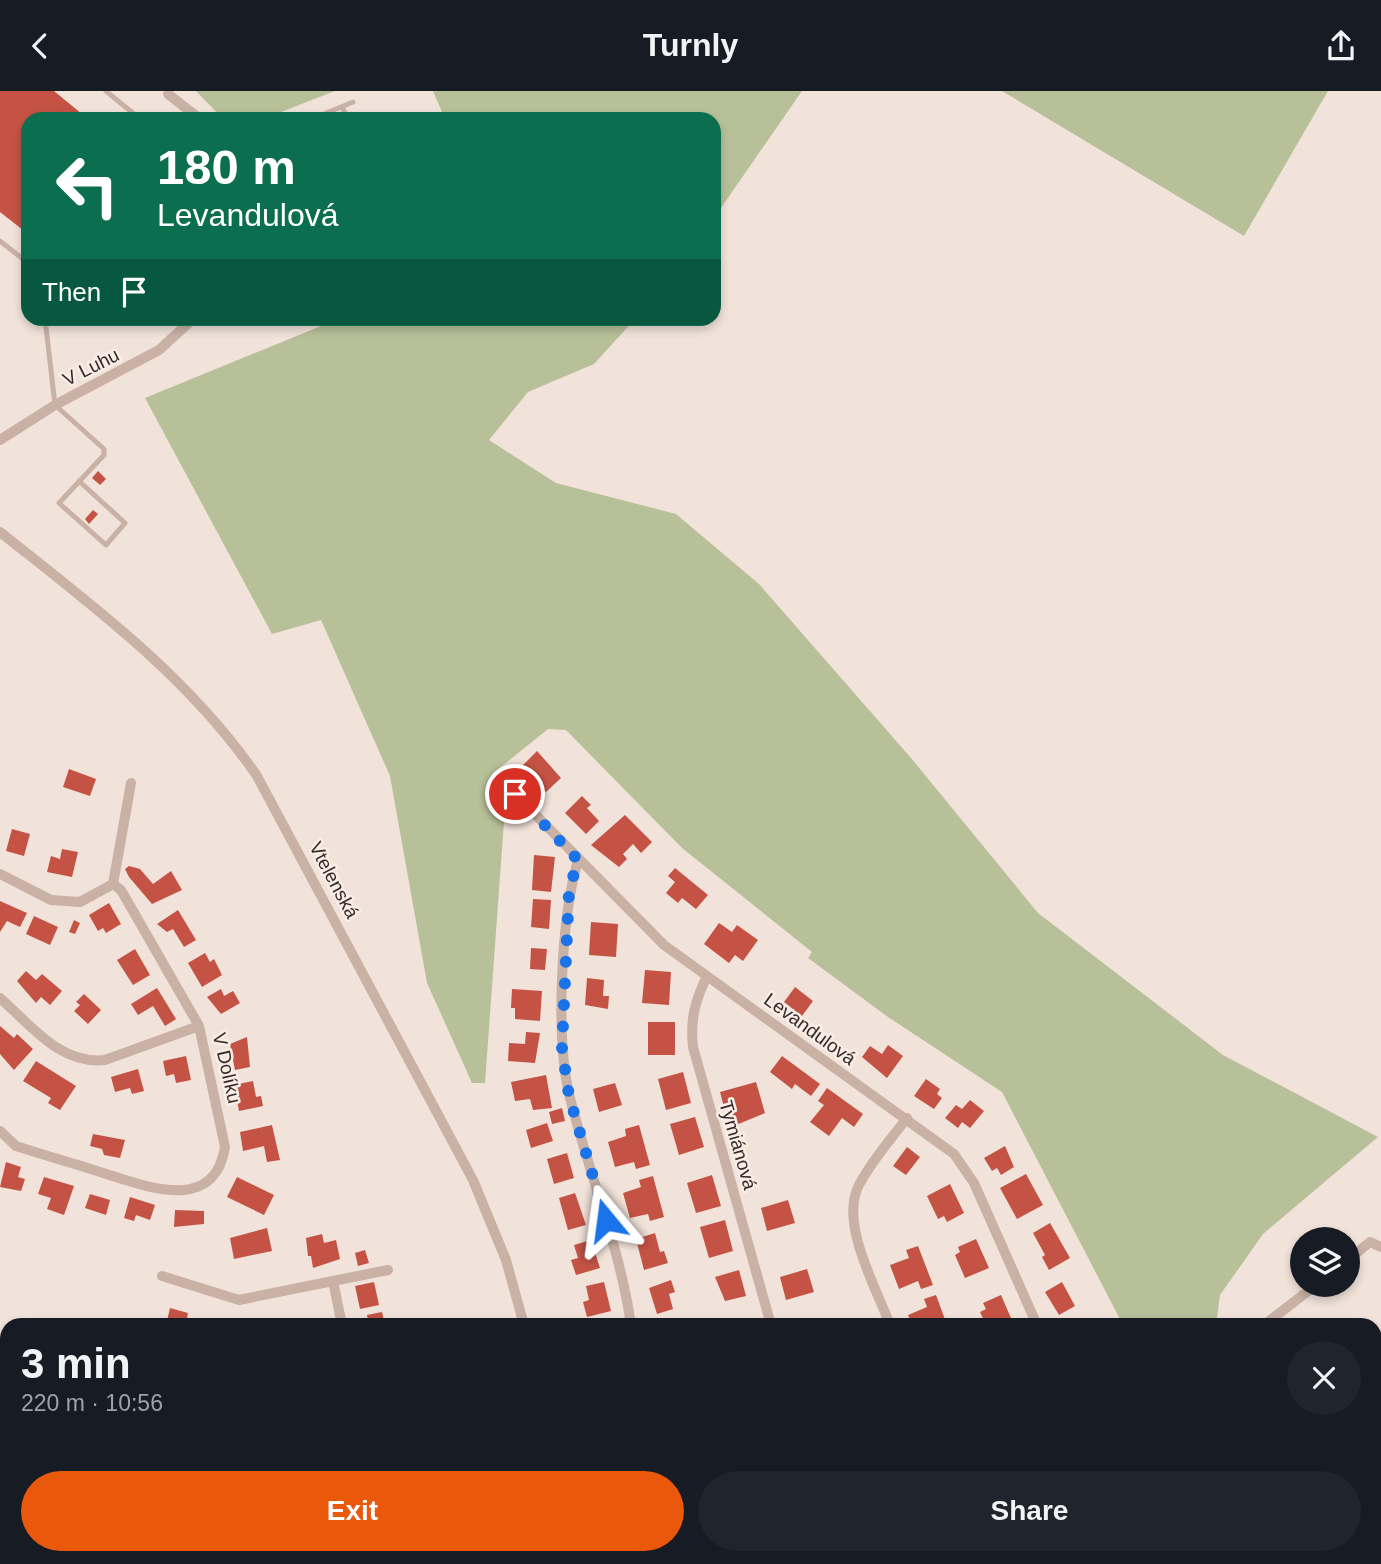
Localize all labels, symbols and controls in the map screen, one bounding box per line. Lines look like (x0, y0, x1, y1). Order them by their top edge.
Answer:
icon: back (21, 27, 59, 65)
text: Turnly (643, 27, 738, 63)
icon: share (1322, 27, 1360, 65)
icon: left (42, 140, 133, 231)
text: 180 m (157, 140, 296, 194)
text: Levandulová (157, 197, 338, 233)
icon: arrive (115, 273, 153, 311)
text: Then (42, 277, 101, 307)
street label: V Luhu (59, 344, 123, 390)
pin (485, 764, 545, 824)
icon: arrive (496, 775, 534, 813)
street label: Vtelenská (305, 838, 363, 922)
street label: Levandulová (760, 989, 860, 1069)
street label: V Dolíku (209, 1031, 245, 1105)
street label: Tymiánová (715, 1098, 761, 1192)
position arrow (569, 1183, 643, 1257)
map controls (1290, 1227, 1360, 1297)
button: layers (1290, 1227, 1360, 1297)
text: 3 min (21, 1340, 131, 1387)
button: close (1287, 1341, 1361, 1415)
text: 220 m · 10:56 (21, 1390, 163, 1416)
button: Exit (21, 1471, 684, 1551)
button: Share (698, 1471, 1361, 1551)

